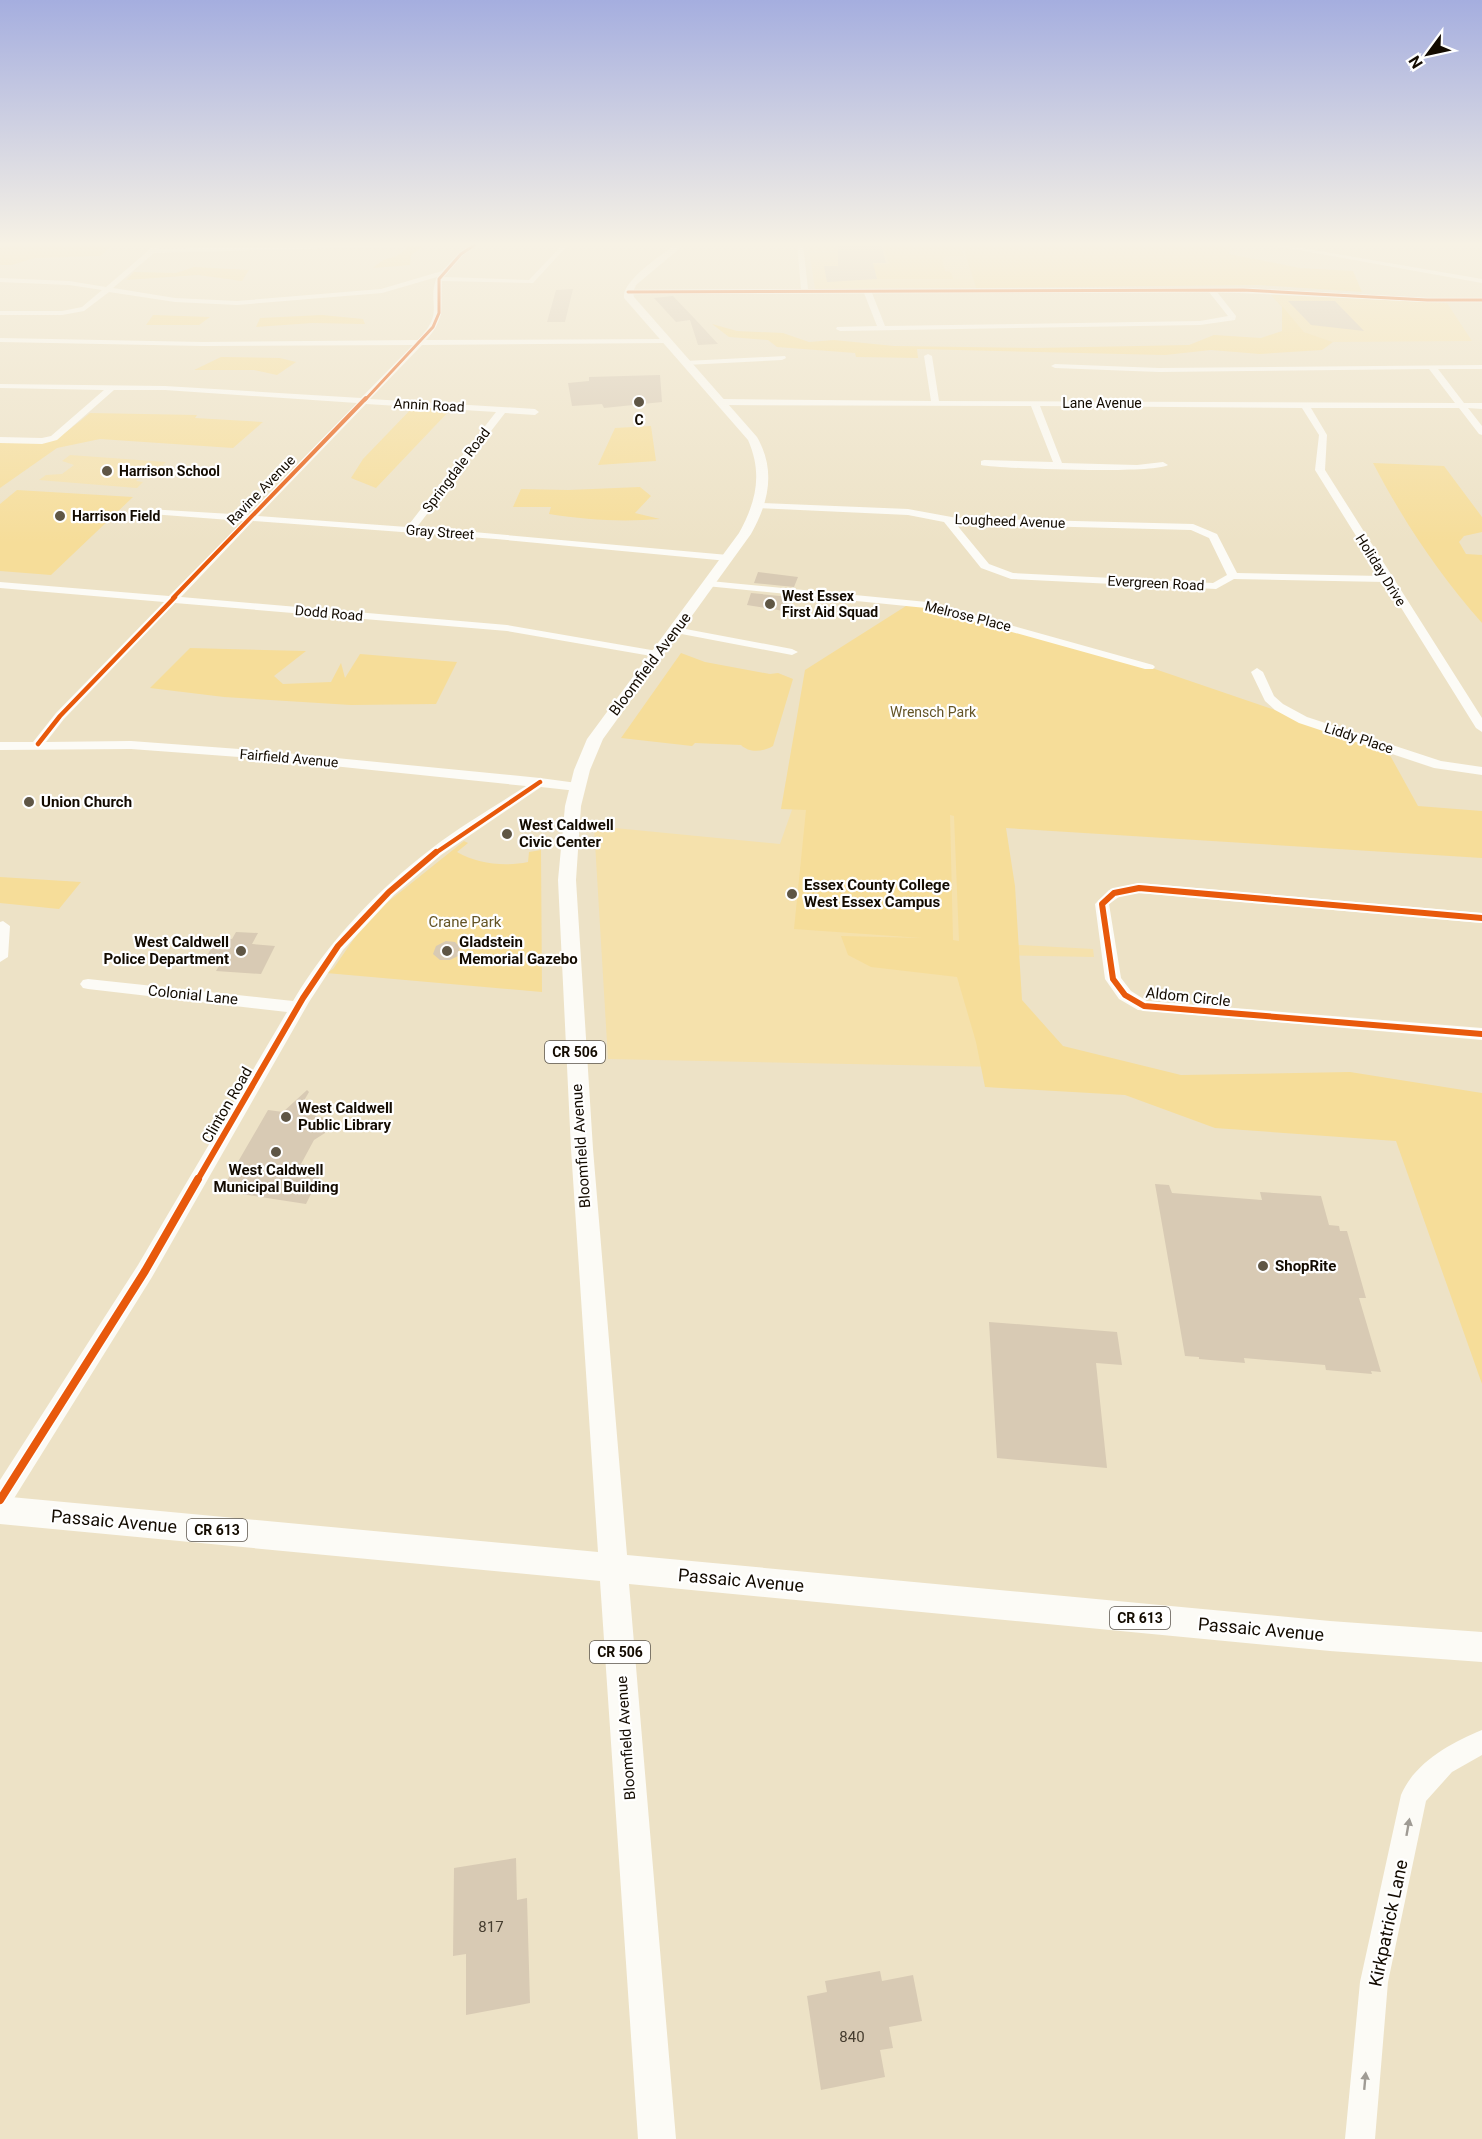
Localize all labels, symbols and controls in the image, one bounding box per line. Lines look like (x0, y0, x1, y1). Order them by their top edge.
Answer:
north arrow (1398, 24, 1458, 84)
text: N (1405, 52, 1427, 72)
street label: Annin Road (393, 395, 465, 415)
marker: C (632, 395, 646, 409)
street label: Lane Avenue (1062, 395, 1142, 411)
place label: C (634, 412, 644, 428)
street label: Springdale Road (419, 425, 493, 515)
street label: Ravine Avenue (224, 452, 298, 528)
place label: Harrison School (119, 463, 220, 479)
marker: Harrison School (100, 464, 114, 478)
place label: Harrison Field (72, 508, 160, 524)
marker: Harrison Field (53, 509, 67, 523)
street label: Lougheed Avenue (954, 511, 1066, 531)
street label: Gray Street (405, 522, 475, 542)
street label: Holiday Drive (1353, 531, 1409, 609)
street label: Evergreen Road (1107, 572, 1205, 594)
place label: West Essex First Aid Squad (782, 588, 878, 620)
marker: West Essex First Aid Squad (763, 597, 777, 611)
street label: Melrose Place (923, 598, 1013, 634)
street label: Dodd Road (294, 602, 364, 624)
street label: Bloomfield Avenue (605, 609, 695, 719)
park label: Wrensch Park (890, 704, 977, 720)
street label: Liddy Place (1323, 719, 1395, 757)
street label: Fairfield Avenue (239, 746, 339, 770)
place label: Union Church (41, 793, 132, 811)
marker: Union Church (22, 795, 36, 809)
place label: West Caldwell Civic Center (519, 816, 614, 851)
marker: West Caldwell Civic Center (500, 827, 514, 841)
place label: Essex County College West Essex Campus (804, 876, 950, 911)
marker: Essex County College West Essex Campus (785, 887, 799, 901)
park label: Crane Park (429, 913, 502, 931)
place label: West Caldwell Police Department (104, 933, 229, 968)
place label: Gladstein Memorial Gazebo (459, 933, 578, 968)
marker: West Caldwell Police Department (234, 944, 248, 958)
marker: Gladstein Memorial Gazebo (440, 944, 454, 958)
street label: Colonial Lane (147, 981, 239, 1009)
street label: Aldom Circle (1145, 984, 1231, 1010)
road number: CR 506 (545, 1041, 605, 1063)
street label: Clinton Road (198, 1064, 256, 1146)
street label: Bloomfield Avenue (568, 1083, 594, 1209)
place label: West Caldwell Public Library (298, 1099, 393, 1134)
marker: West Caldwell Public Library (279, 1110, 293, 1124)
marker: West Caldwell Municipal Building (269, 1145, 283, 1159)
place label: West Caldwell Municipal Building (213, 1161, 339, 1196)
place label: ShopRite (1275, 1257, 1336, 1275)
marker: ShopRite (1256, 1259, 1270, 1273)
street label: Passaic Avenue (50, 1505, 178, 1537)
road number: CR 613 (187, 1519, 247, 1541)
street label: Passaic Avenue (677, 1564, 805, 1596)
road number: CR 613 (1110, 1607, 1170, 1629)
street label: Passaic Avenue (1197, 1613, 1325, 1645)
road number: CR 506 (590, 1641, 650, 1663)
street label: Bloomfield Avenue (613, 1675, 639, 1801)
one-way arrow (1404, 1817, 1413, 1836)
street label: Kirkpatrick Lane (1364, 1858, 1412, 1988)
house number: 817 (478, 1918, 504, 1936)
house number: 840 (839, 2028, 865, 2046)
one-way arrow (1360, 2071, 1370, 2090)

